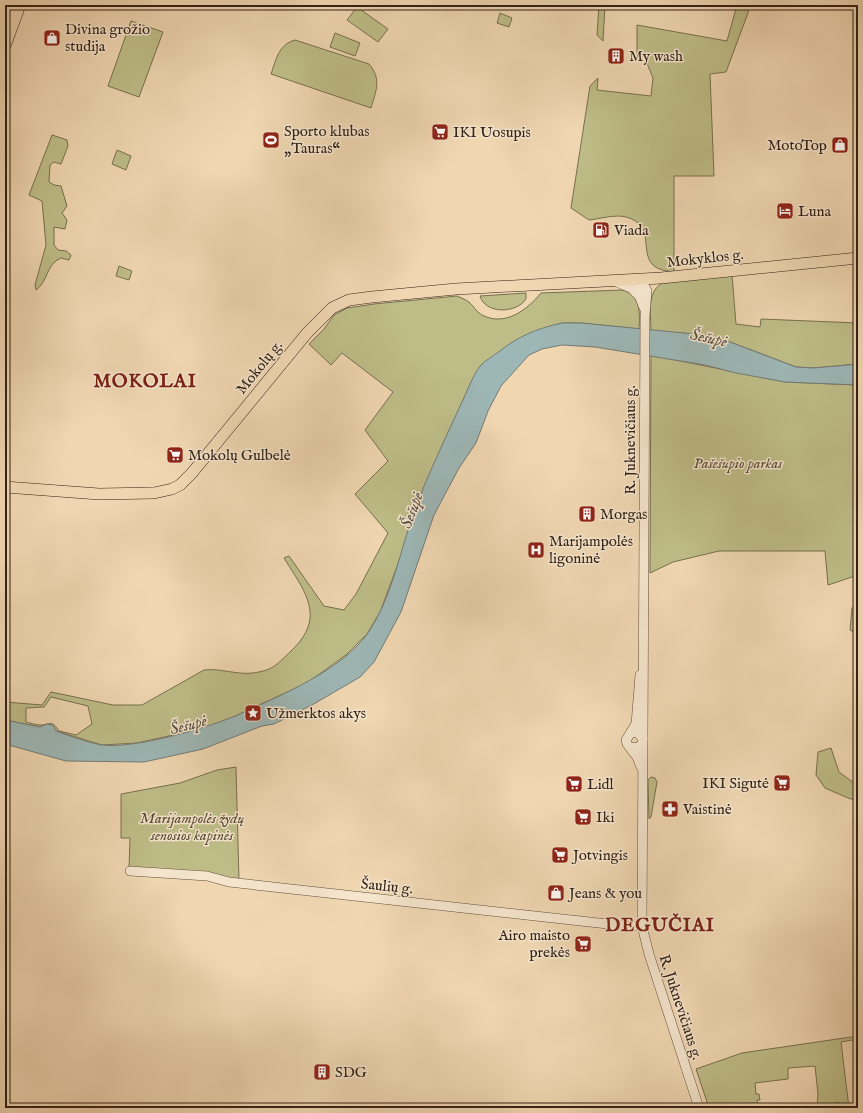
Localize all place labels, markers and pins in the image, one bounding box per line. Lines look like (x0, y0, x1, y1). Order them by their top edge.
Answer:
place label: Divina grožio studija (65, 20, 150, 56)
shop icon: Divina grožio studija (42, 28, 62, 48)
building icon: My wash (606, 46, 626, 66)
place label: My wash (629, 47, 683, 66)
place label: Sporto klubas „Tauras“ (284, 122, 369, 158)
supermarket icon: IKI Uosupis (430, 122, 450, 142)
place label: IKI Uosupis (453, 123, 531, 142)
sports icon: Sporto klubas „Tauras“ (261, 130, 281, 150)
shop icon: MotoTop (830, 135, 850, 155)
place label: MotoTop (767, 136, 827, 155)
hotel icon: Luna (775, 201, 795, 221)
place label: Luna (798, 202, 831, 221)
fuel station icon: Viada (591, 220, 611, 240)
place label: Viada (613, 221, 649, 240)
supermarket icon: Mokolų Gulbelė (165, 445, 185, 465)
place label: Mokolų Gulbelė (188, 446, 291, 465)
building icon: Morgas (577, 504, 597, 524)
place label: Morgas (600, 505, 647, 524)
place label: Marijampolės ligoninė (549, 532, 633, 568)
hospital icon: Marijampolės ligoninė (526, 540, 546, 560)
place icon: Užmerktos akys (243, 703, 263, 723)
place label: Užmerktos akys (266, 704, 366, 723)
supermarket icon: IKI Sigutė (772, 773, 792, 793)
supermarket icon: Lidl (564, 774, 584, 794)
place label: IKI Sigutė (702, 774, 769, 793)
place label: Lidl (587, 775, 615, 794)
pharmacy icon: Vaistinė (660, 799, 680, 819)
place label: Vaistinė (682, 800, 732, 819)
supermarket icon: Iki (573, 807, 593, 827)
place label: Iki (596, 808, 615, 827)
supermarket icon: Jotvingis (550, 845, 570, 865)
place label: Jotvingis (571, 846, 628, 865)
shop icon: Jeans & you (546, 883, 566, 903)
place label: Jeans & you (567, 884, 642, 903)
place label: Airo maisto prekės (497, 926, 570, 962)
supermarket icon: Airo maisto prekės (573, 934, 593, 954)
building icon: SDG (312, 1062, 332, 1082)
place label: SDG (335, 1063, 367, 1082)

